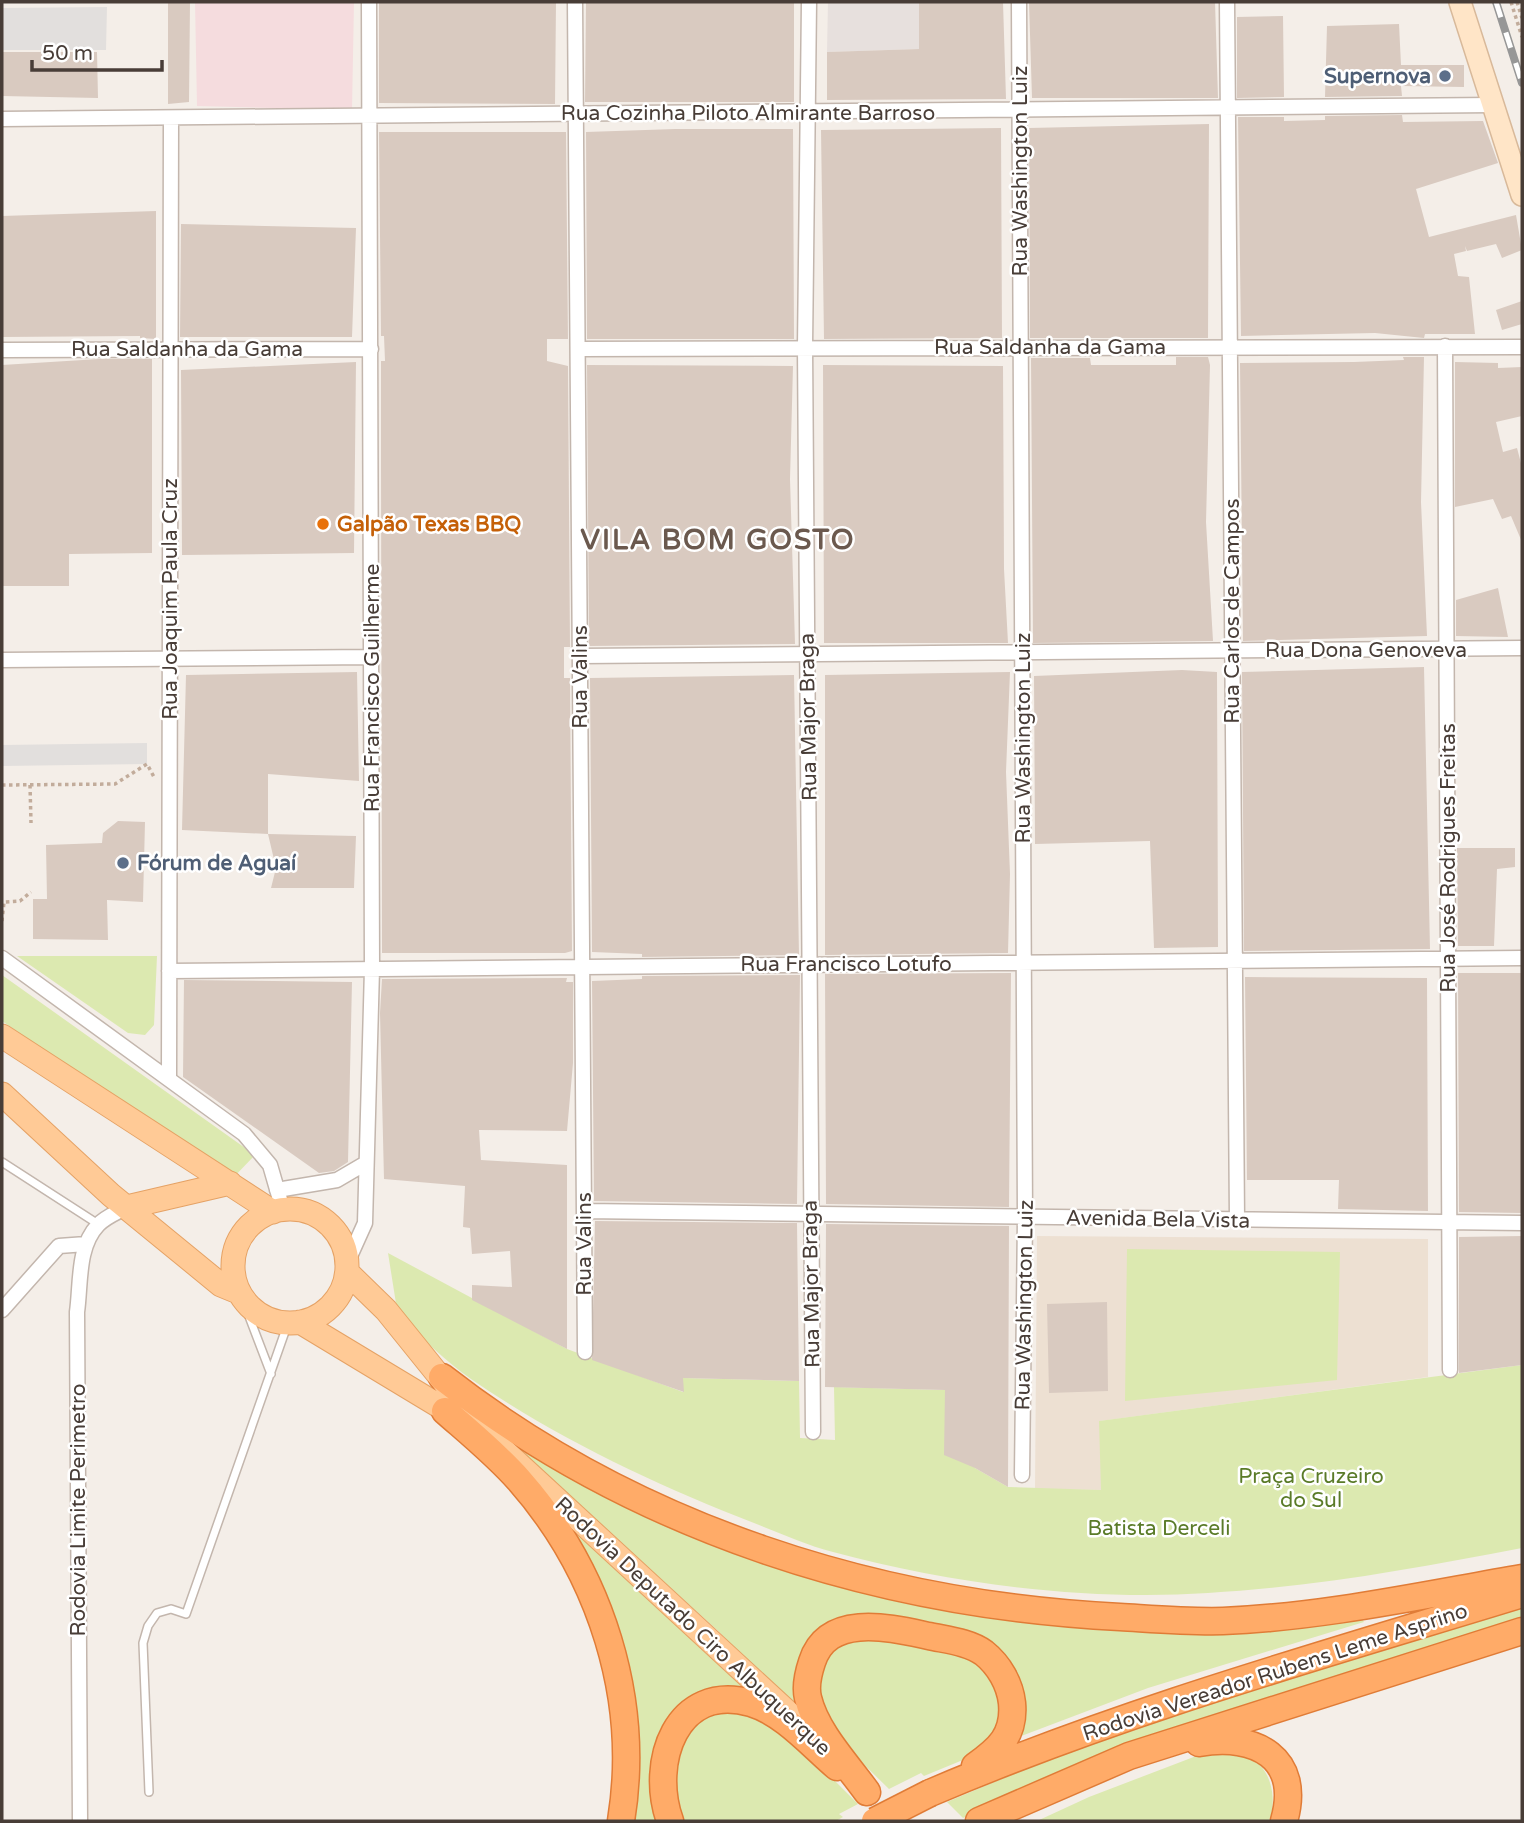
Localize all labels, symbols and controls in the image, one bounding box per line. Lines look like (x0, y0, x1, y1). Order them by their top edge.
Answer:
scale bar (32, 28, 161, 72)
text: 50 m (42, 41, 93, 66)
place label: Supernova (1324, 64, 1431, 89)
street label: Rua Washington Luiz (1008, 66, 1033, 276)
marker: Supernova (1437, 68, 1453, 84)
street label: Rua Cozinha Piloto Almirante Barroso (561, 101, 935, 126)
street label: Rua Saldanha da Gama (934, 335, 1166, 360)
street label: Rua Saldanha da Gama (71, 337, 303, 362)
street label: Rua Joaquim Paula Cruz (158, 478, 183, 720)
street label: Rua Carlos de Campos (1220, 498, 1245, 724)
place label: Galpão Texas BBQ (337, 512, 521, 537)
marker: Galpão Texas BBQ (315, 516, 331, 532)
district label: VILA BOM GOSTO (581, 523, 855, 557)
street label: Rua Francisco Guilherme (360, 564, 385, 812)
street label: Rua Valins (568, 625, 593, 729)
street label: Rua Major Braga (795, 633, 822, 801)
street label: Rua Washington Luiz (1011, 633, 1036, 843)
street label: Rua Dona Genoveva (1265, 638, 1467, 663)
street label: Rua José Rodrigues Freitas (1436, 723, 1461, 993)
place label: Fórum de Aguaí (137, 851, 297, 876)
marker: Fórum de Aguaí (115, 855, 131, 871)
street label: Rua Francisco Lotufo (740, 952, 952, 977)
street label: Rua Valins (572, 1192, 597, 1296)
street label: Rua Washington Luiz (1010, 1199, 1039, 1411)
street label: Rua Major Braga (798, 1200, 825, 1368)
street label: Avenida Bela Vista (1066, 1205, 1250, 1234)
street label: Rodovia Limite Perimetro (66, 1384, 91, 1636)
park label: Praça Cruzeiro do Sul (1238, 1464, 1384, 1513)
street label: Rodovia Deputado Ciro Albuquerque (550, 1492, 836, 1761)
park label: Batista Derceli (1087, 1516, 1231, 1541)
street label: Rodovia Vereador Rubens Leme Asprino (1080, 1598, 1471, 1747)

